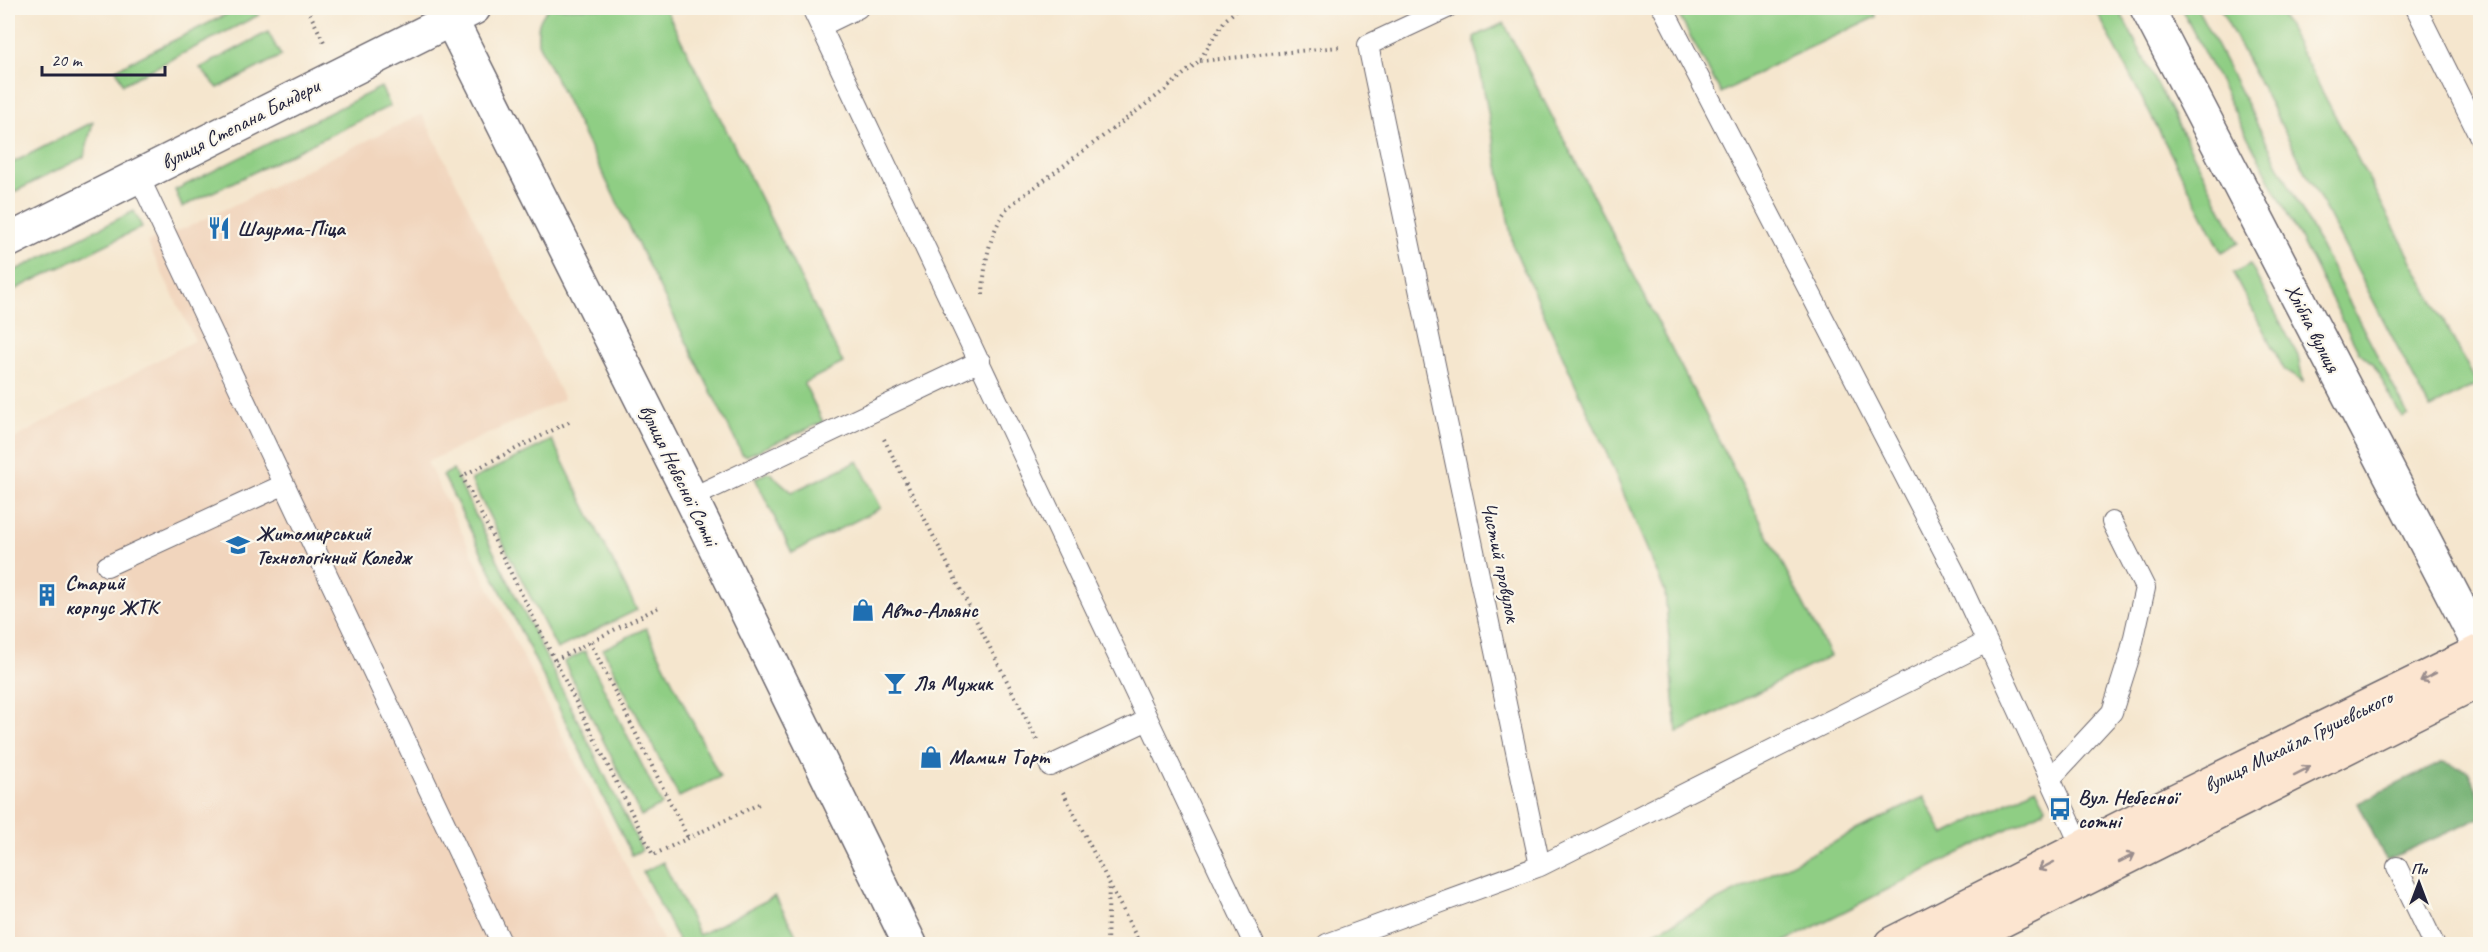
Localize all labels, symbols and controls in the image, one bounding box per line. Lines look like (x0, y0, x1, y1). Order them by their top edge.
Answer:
scale bar (42, 39, 165, 77)
text: 20 m (51, 49, 84, 71)
street label: вулиця Степана Бандери (157, 72, 326, 175)
restaurant icon: Шаурма-Піца (206, 215, 232, 241)
place label: Шаурма-Піца (237, 215, 346, 242)
street label: Хлібна вулиця (2280, 279, 2347, 378)
street label: вулиця Небесної Сотні (634, 400, 726, 553)
street label: Чистий провулок (1476, 500, 1527, 626)
place label: Житомирський Технологічний Коледж (256, 520, 414, 570)
school or university icon: Житомирський Технологічний Коледж (225, 532, 251, 558)
place label: Старий корпус ЖТК (65, 570, 162, 621)
building icon: Старий корпус ЖТК (34, 582, 60, 608)
shop icon: Авто-Альянс (850, 597, 876, 623)
place label: Авто-Альянс (881, 597, 979, 623)
bar icon: Ля Мужик (882, 670, 908, 696)
place label: Ля Мужик (913, 670, 994, 697)
one-way arrow (2420, 672, 2438, 684)
street label: вулиця Михайла Грушевського (2199, 683, 2399, 798)
shop icon: Мамин Торт (918, 744, 944, 770)
place label: Мамин Торт (949, 744, 1051, 770)
one-way arrow (2292, 764, 2310, 776)
place label: Вул. Небесної сотні (2078, 784, 2182, 834)
bus stop icon: Вул. Небесної сотні (2047, 796, 2073, 822)
one-way arrow (2118, 852, 2136, 863)
north arrow (2389, 853, 2449, 913)
text: Пн (2411, 859, 2428, 879)
one-way arrow (2038, 860, 2056, 872)

